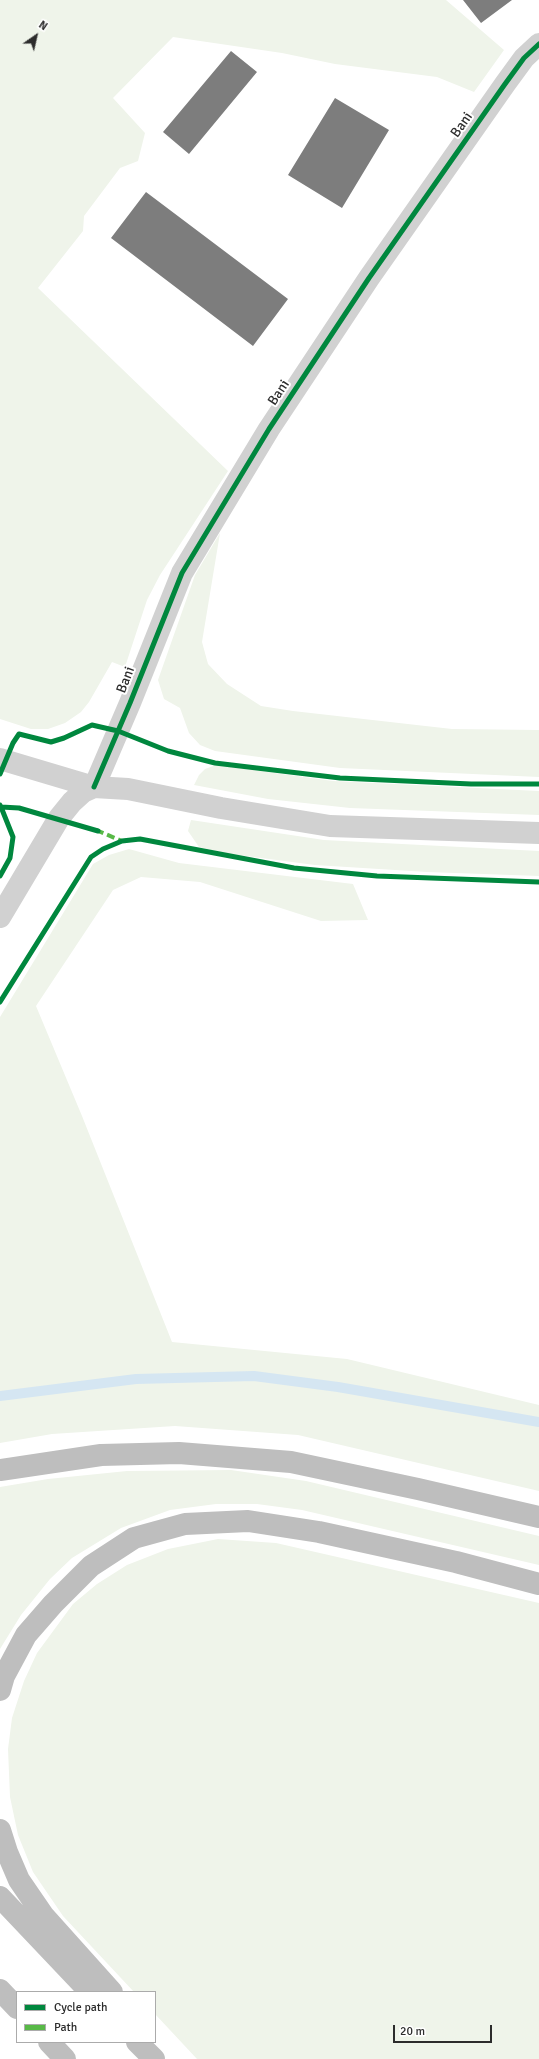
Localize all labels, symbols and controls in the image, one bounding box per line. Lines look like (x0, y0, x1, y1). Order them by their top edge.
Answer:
north arrow (16, 16, 56, 56)
text: N (36, 18, 50, 33)
street label: Bani (447, 109, 477, 141)
street label: Bani (265, 377, 293, 409)
street label: Bani (113, 664, 139, 696)
legend (16, 1991, 156, 2043)
text: Cycle path (54, 2000, 107, 2015)
scale bar (395, 2017, 494, 2043)
text: Path (54, 2020, 77, 2035)
text: 20 m (400, 2024, 425, 2039)

